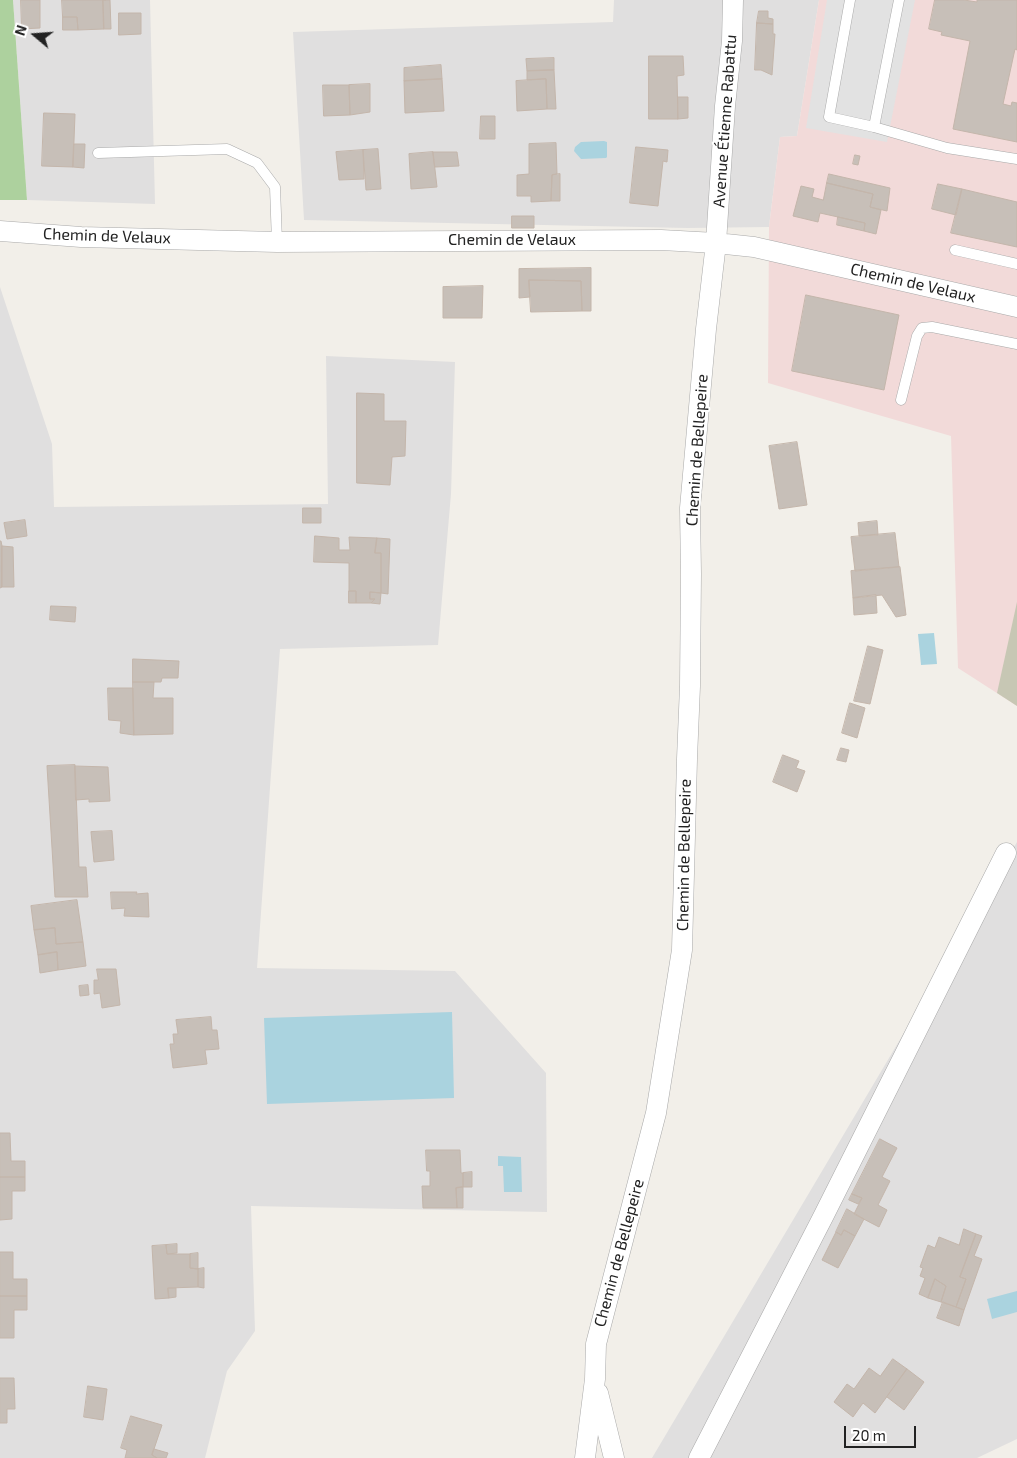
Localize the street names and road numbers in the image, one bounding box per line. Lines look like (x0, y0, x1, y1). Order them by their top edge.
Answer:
street label: Avenue Étienne Rabattu (709, 34, 741, 208)
street label: Chemin de Velaux (43, 224, 171, 248)
street label: Chemin de Velaux (448, 230, 576, 250)
street label: Chemin de Velaux (848, 259, 978, 307)
street label: Chemin de Bellepeire (682, 373, 712, 527)
street label: Chemin de Bellepeire (673, 779, 695, 931)
street label: Chemin de Bellepeire (590, 1177, 648, 1329)

